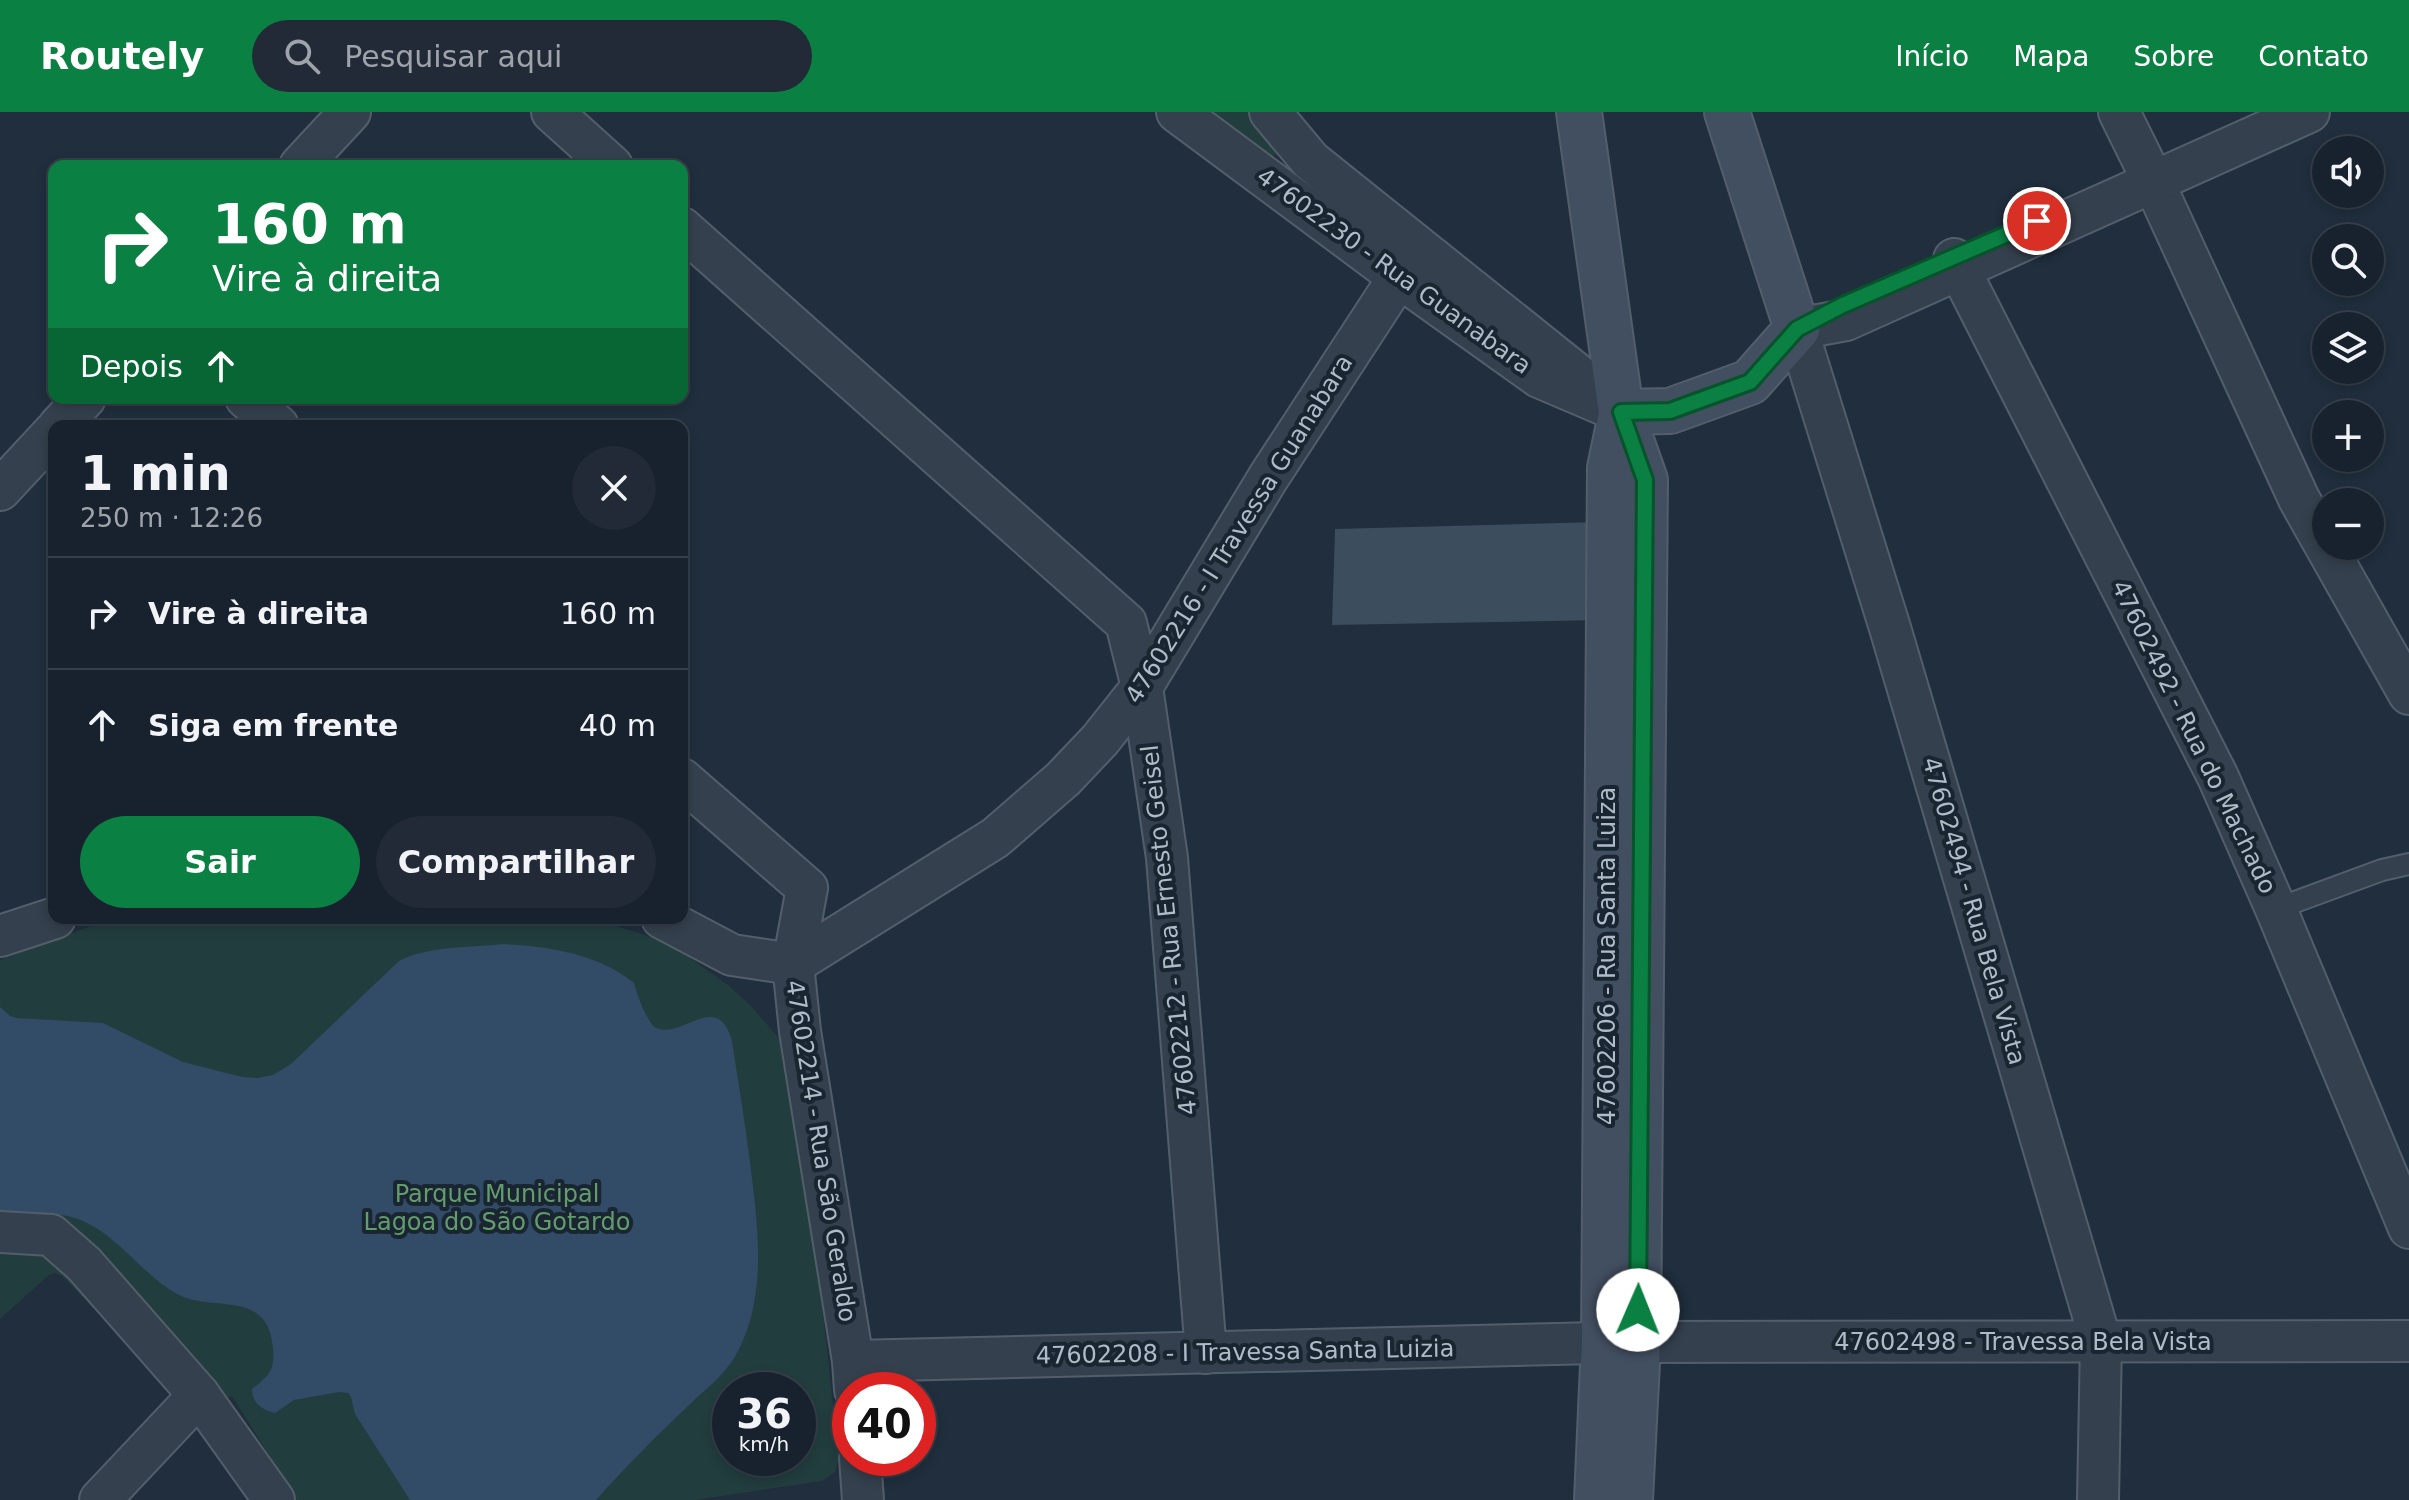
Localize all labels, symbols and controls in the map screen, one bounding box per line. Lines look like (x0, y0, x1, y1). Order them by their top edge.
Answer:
search box (252, 20, 812, 92)
text: Routely (40, 34, 204, 78)
icon: search (280, 34, 324, 78)
text: Pesquisar aqui (344, 39, 562, 74)
text: Início (1895, 40, 1969, 73)
text: Mapa (2013, 40, 2090, 73)
text: Sobre (2134, 40, 2214, 73)
text: Contato (2258, 40, 2369, 73)
map controls (2312, 136, 2384, 560)
button: sound (2312, 136, 2384, 208)
street label: 47602230 - Rua Guanabara (1251, 162, 1537, 380)
pin (2003, 187, 2071, 255)
text: 160 m (212, 191, 407, 256)
icon: right (80, 192, 184, 296)
icon: arrive (2015, 199, 2059, 243)
button: search (2312, 224, 2384, 296)
text: Vire à direita (212, 258, 442, 299)
button: layers (2312, 312, 2384, 384)
icon: ahead (199, 344, 243, 388)
text: Depois (80, 349, 183, 384)
street label: 47602216 - I Travessa Guanabara (1120, 350, 1358, 708)
button: + (2312, 400, 2384, 472)
text: 1 min (80, 445, 231, 501)
button: close (572, 446, 656, 530)
button: − (2312, 488, 2384, 560)
text: 250 m · 12:26 (80, 503, 263, 533)
street label: 47602492 - Rua do Machado (2106, 576, 2282, 898)
icon: right (80, 591, 124, 635)
text: Vire à direita (148, 596, 369, 631)
text: 160 m (560, 596, 656, 631)
icon: ahead (80, 703, 124, 747)
text: Siga em frente (148, 708, 398, 743)
text: 40 m (579, 708, 656, 743)
street label: 47602212 - Rua Ernesto Geisel (1136, 744, 1202, 1116)
street label: 47602494 - Rua Bela Vista (1917, 754, 2031, 1068)
street label: 47602206 - Rua Santa Luiza (1593, 787, 1621, 1125)
button: Sair (80, 816, 360, 908)
button: Compartilhar (376, 816, 656, 908)
street label: 47602214 - Rua São Geraldo (780, 978, 862, 1324)
park label: Parque Municipal Lagoa do São Gotardo (364, 1180, 630, 1236)
position arrow (1596, 1268, 1680, 1352)
street label: 47602498 - Travessa Bela Vista (1834, 1328, 2212, 1356)
street label: 47602208 - I Travessa Santa Luizia (1036, 1334, 1454, 1370)
speed limit sign: 40 (832, 1372, 936, 1476)
text: 36 (736, 1391, 792, 1437)
text: km/h (739, 1432, 789, 1456)

